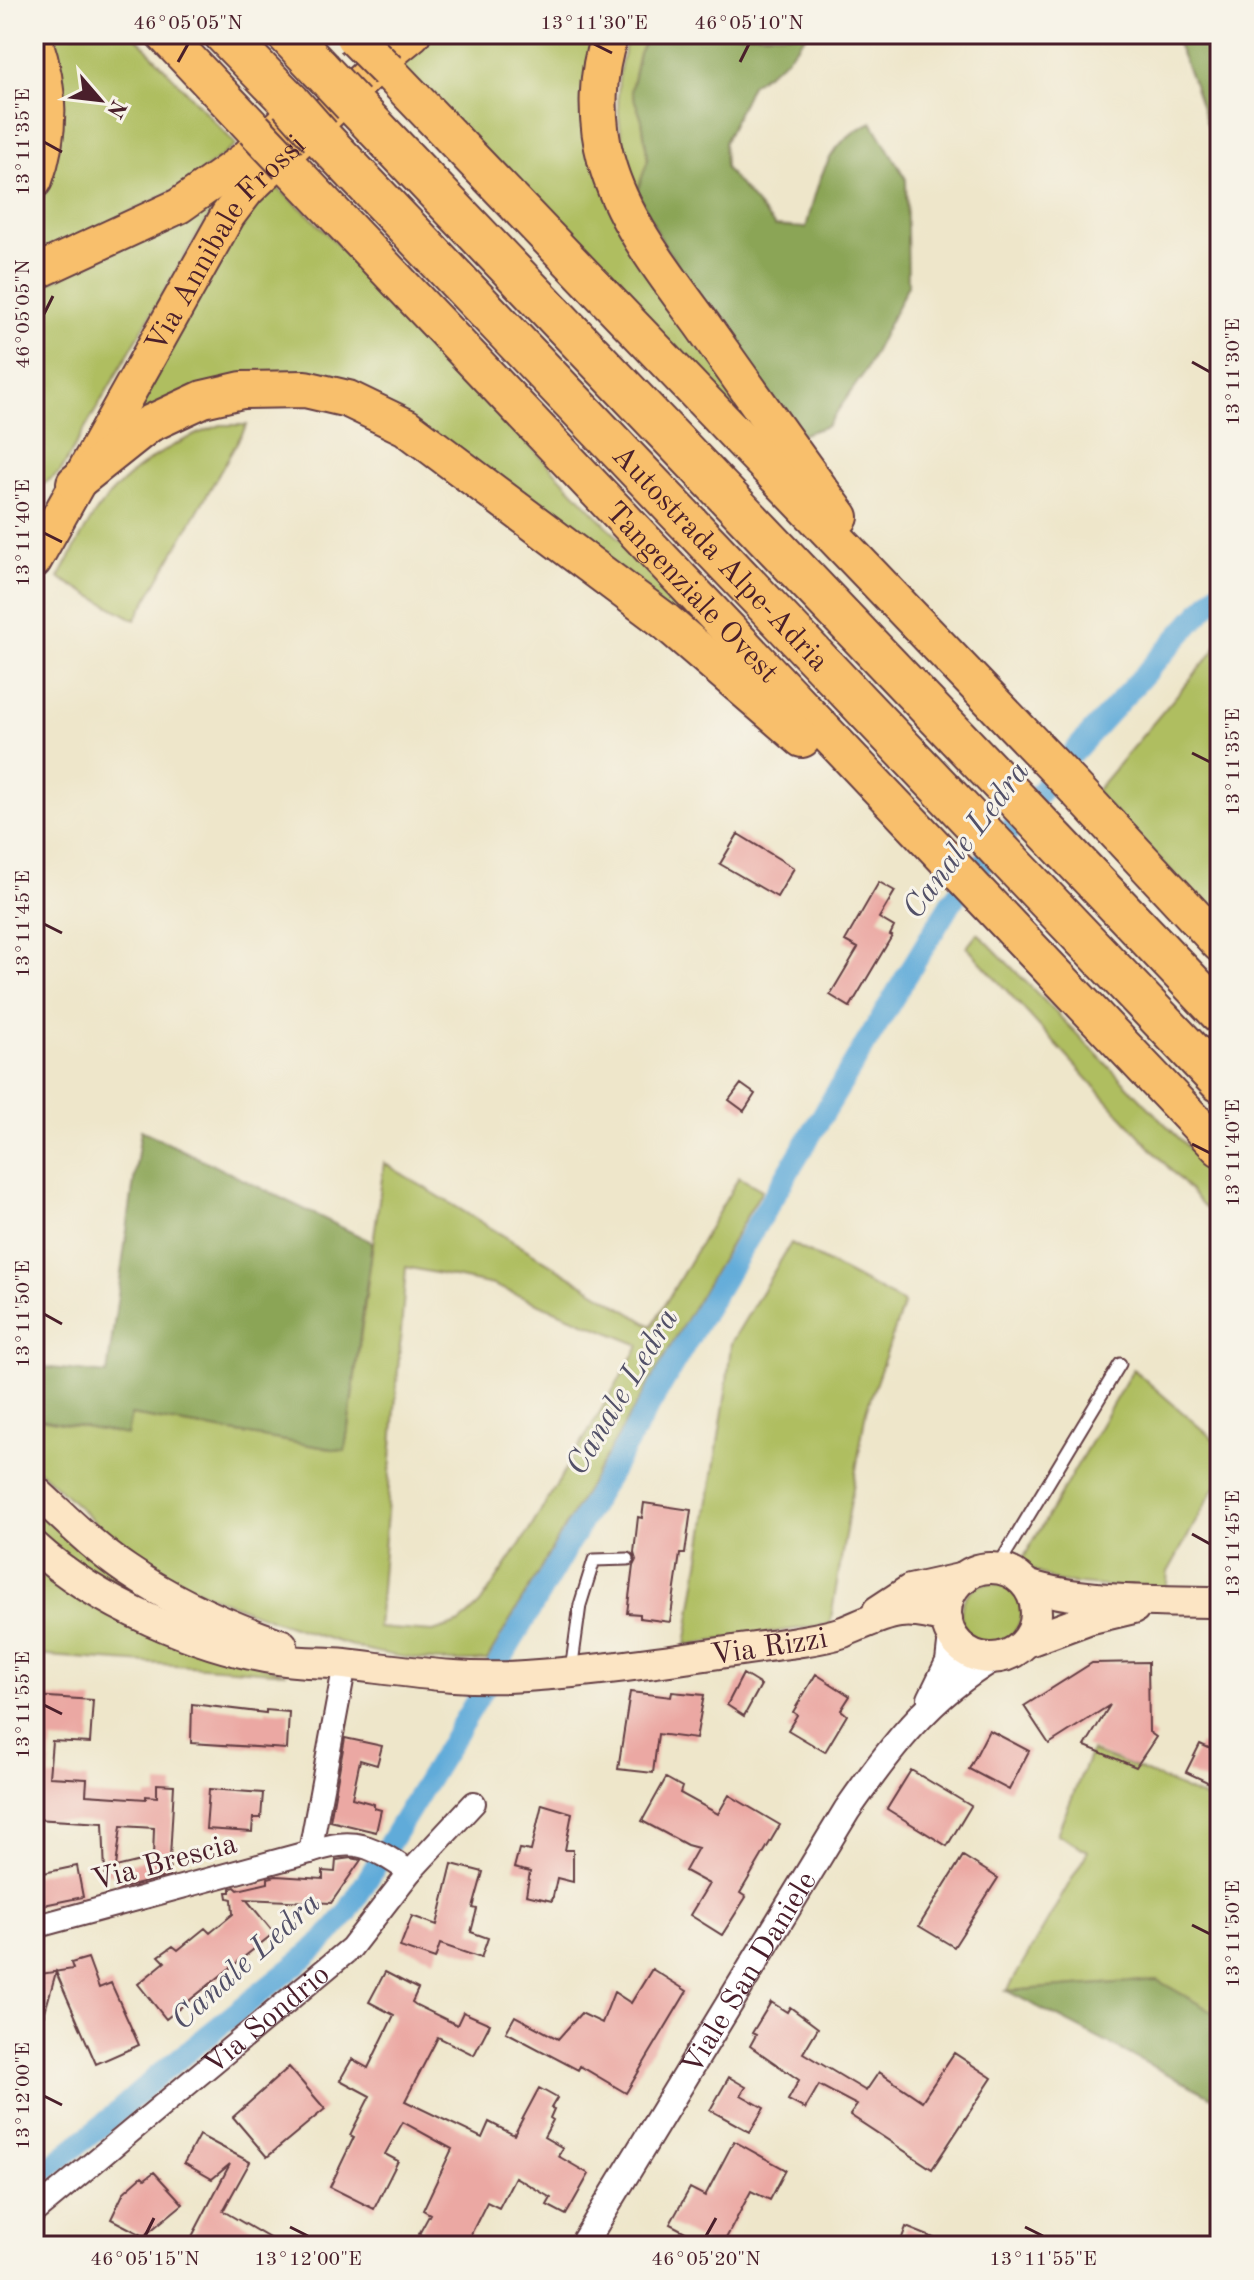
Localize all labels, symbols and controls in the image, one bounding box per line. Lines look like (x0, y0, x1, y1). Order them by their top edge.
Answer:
text: 46°05'05"N (133, 14, 243, 34)
text: 13°11'30"E (540, 14, 648, 34)
text: 46°05'10"N (694, 14, 804, 34)
north arrow (60, 60, 140, 140)
text: 13°11'35"E (14, 88, 34, 196)
text: N (102, 96, 130, 121)
street label: Via Annibale Frossi (141, 130, 312, 358)
text: 46°05'05"N (14, 259, 34, 369)
text: 13°11'30"E (1224, 318, 1244, 426)
street label: Autostrada Alpe-Adria (606, 440, 834, 678)
text: 13°11'40"E (14, 479, 34, 587)
street label: Tangenziale Ovest (599, 497, 783, 689)
text: 13°11'35"E (1224, 708, 1244, 816)
water label: Canale Ledra (898, 756, 1037, 926)
text: 13°11'45"E (14, 870, 34, 978)
text: 13°11'40"E (1224, 1099, 1244, 1207)
text: 13°11'50"E (14, 1260, 34, 1368)
water label: Canale Ledra (561, 1304, 686, 1481)
text: 13°11'45"E (1224, 1490, 1244, 1598)
street label: Via Rizzi (709, 1624, 830, 1671)
text: 13°11'55"E (14, 1651, 34, 1759)
street label: Via Brescia (89, 1829, 241, 1897)
street label: Viale San Daniele (677, 1867, 823, 2080)
text: 13°11'50"E (1224, 1880, 1244, 1988)
water label: Canale Ledra (166, 1887, 328, 2037)
street label: Via Sondrio (199, 1960, 336, 2081)
text: 13°12'00"E (14, 2042, 34, 2150)
text: 46°05'15"N (90, 2250, 200, 2270)
text: 13°12'00"E (254, 2250, 362, 2270)
text: 46°05'20"N (651, 2250, 761, 2270)
text: 13°11'55"E (989, 2250, 1097, 2270)

